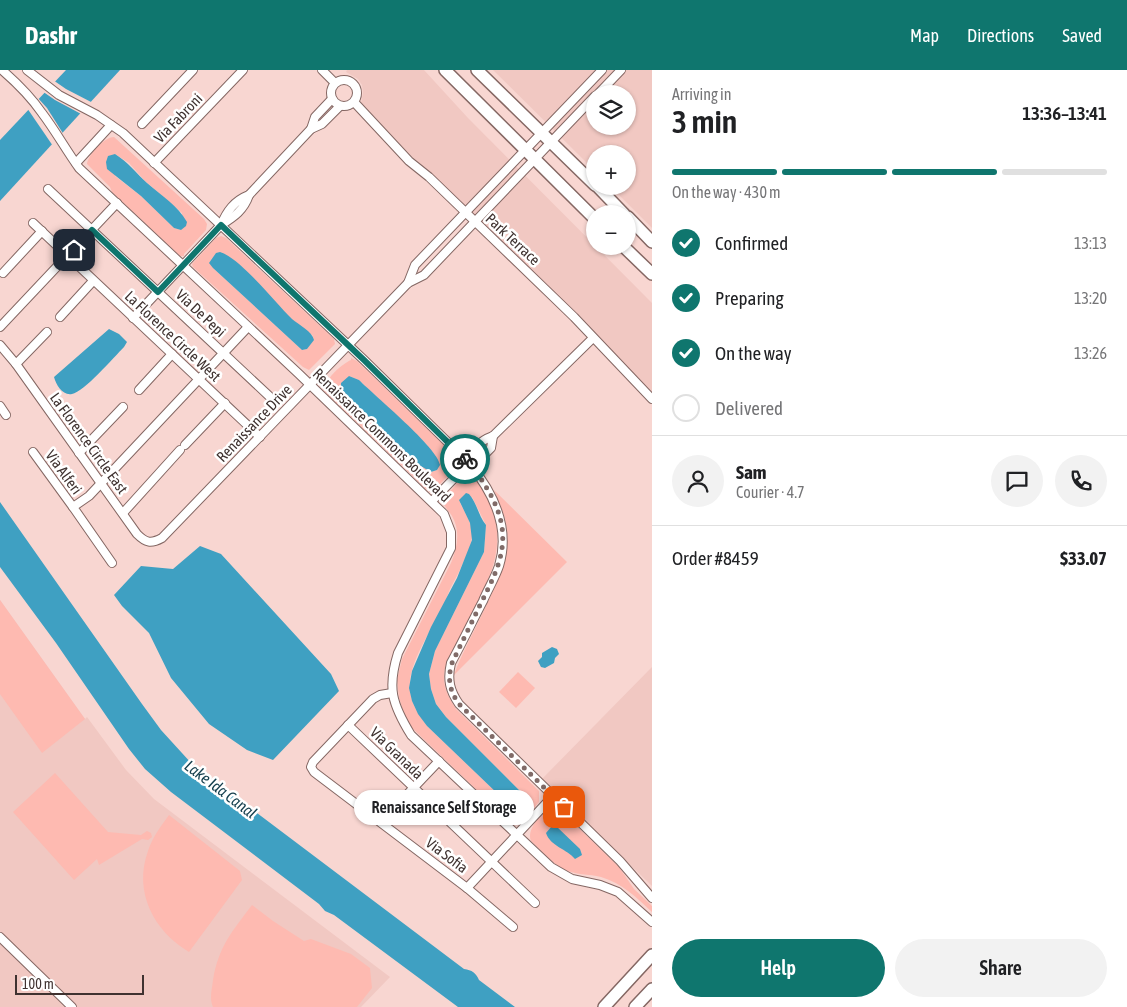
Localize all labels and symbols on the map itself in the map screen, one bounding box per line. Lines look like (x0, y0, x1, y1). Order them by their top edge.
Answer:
street label: Via Fabroni (150, 90, 206, 146)
street label: Park Terrace (483, 210, 544, 268)
pin (53, 229, 95, 271)
street label: Via De Pepi (173, 286, 229, 340)
street label: La Florence Circle West (122, 287, 224, 385)
street label: Renaissance Commons Boulevard (310, 365, 454, 505)
street label: Renaissance Drive (213, 381, 295, 465)
street label: La Florence Circle East (47, 389, 131, 497)
courier (440, 434, 490, 484)
street label: Via Alferi (42, 447, 86, 497)
street label: Via Granada (367, 724, 427, 782)
water label: Lake Ida Canal (182, 756, 260, 822)
pin (543, 786, 585, 828)
callout: Renaissance Self Storage (354, 790, 534, 824)
street label: Via Sofia (423, 834, 471, 876)
scale bar (15, 972, 144, 995)

